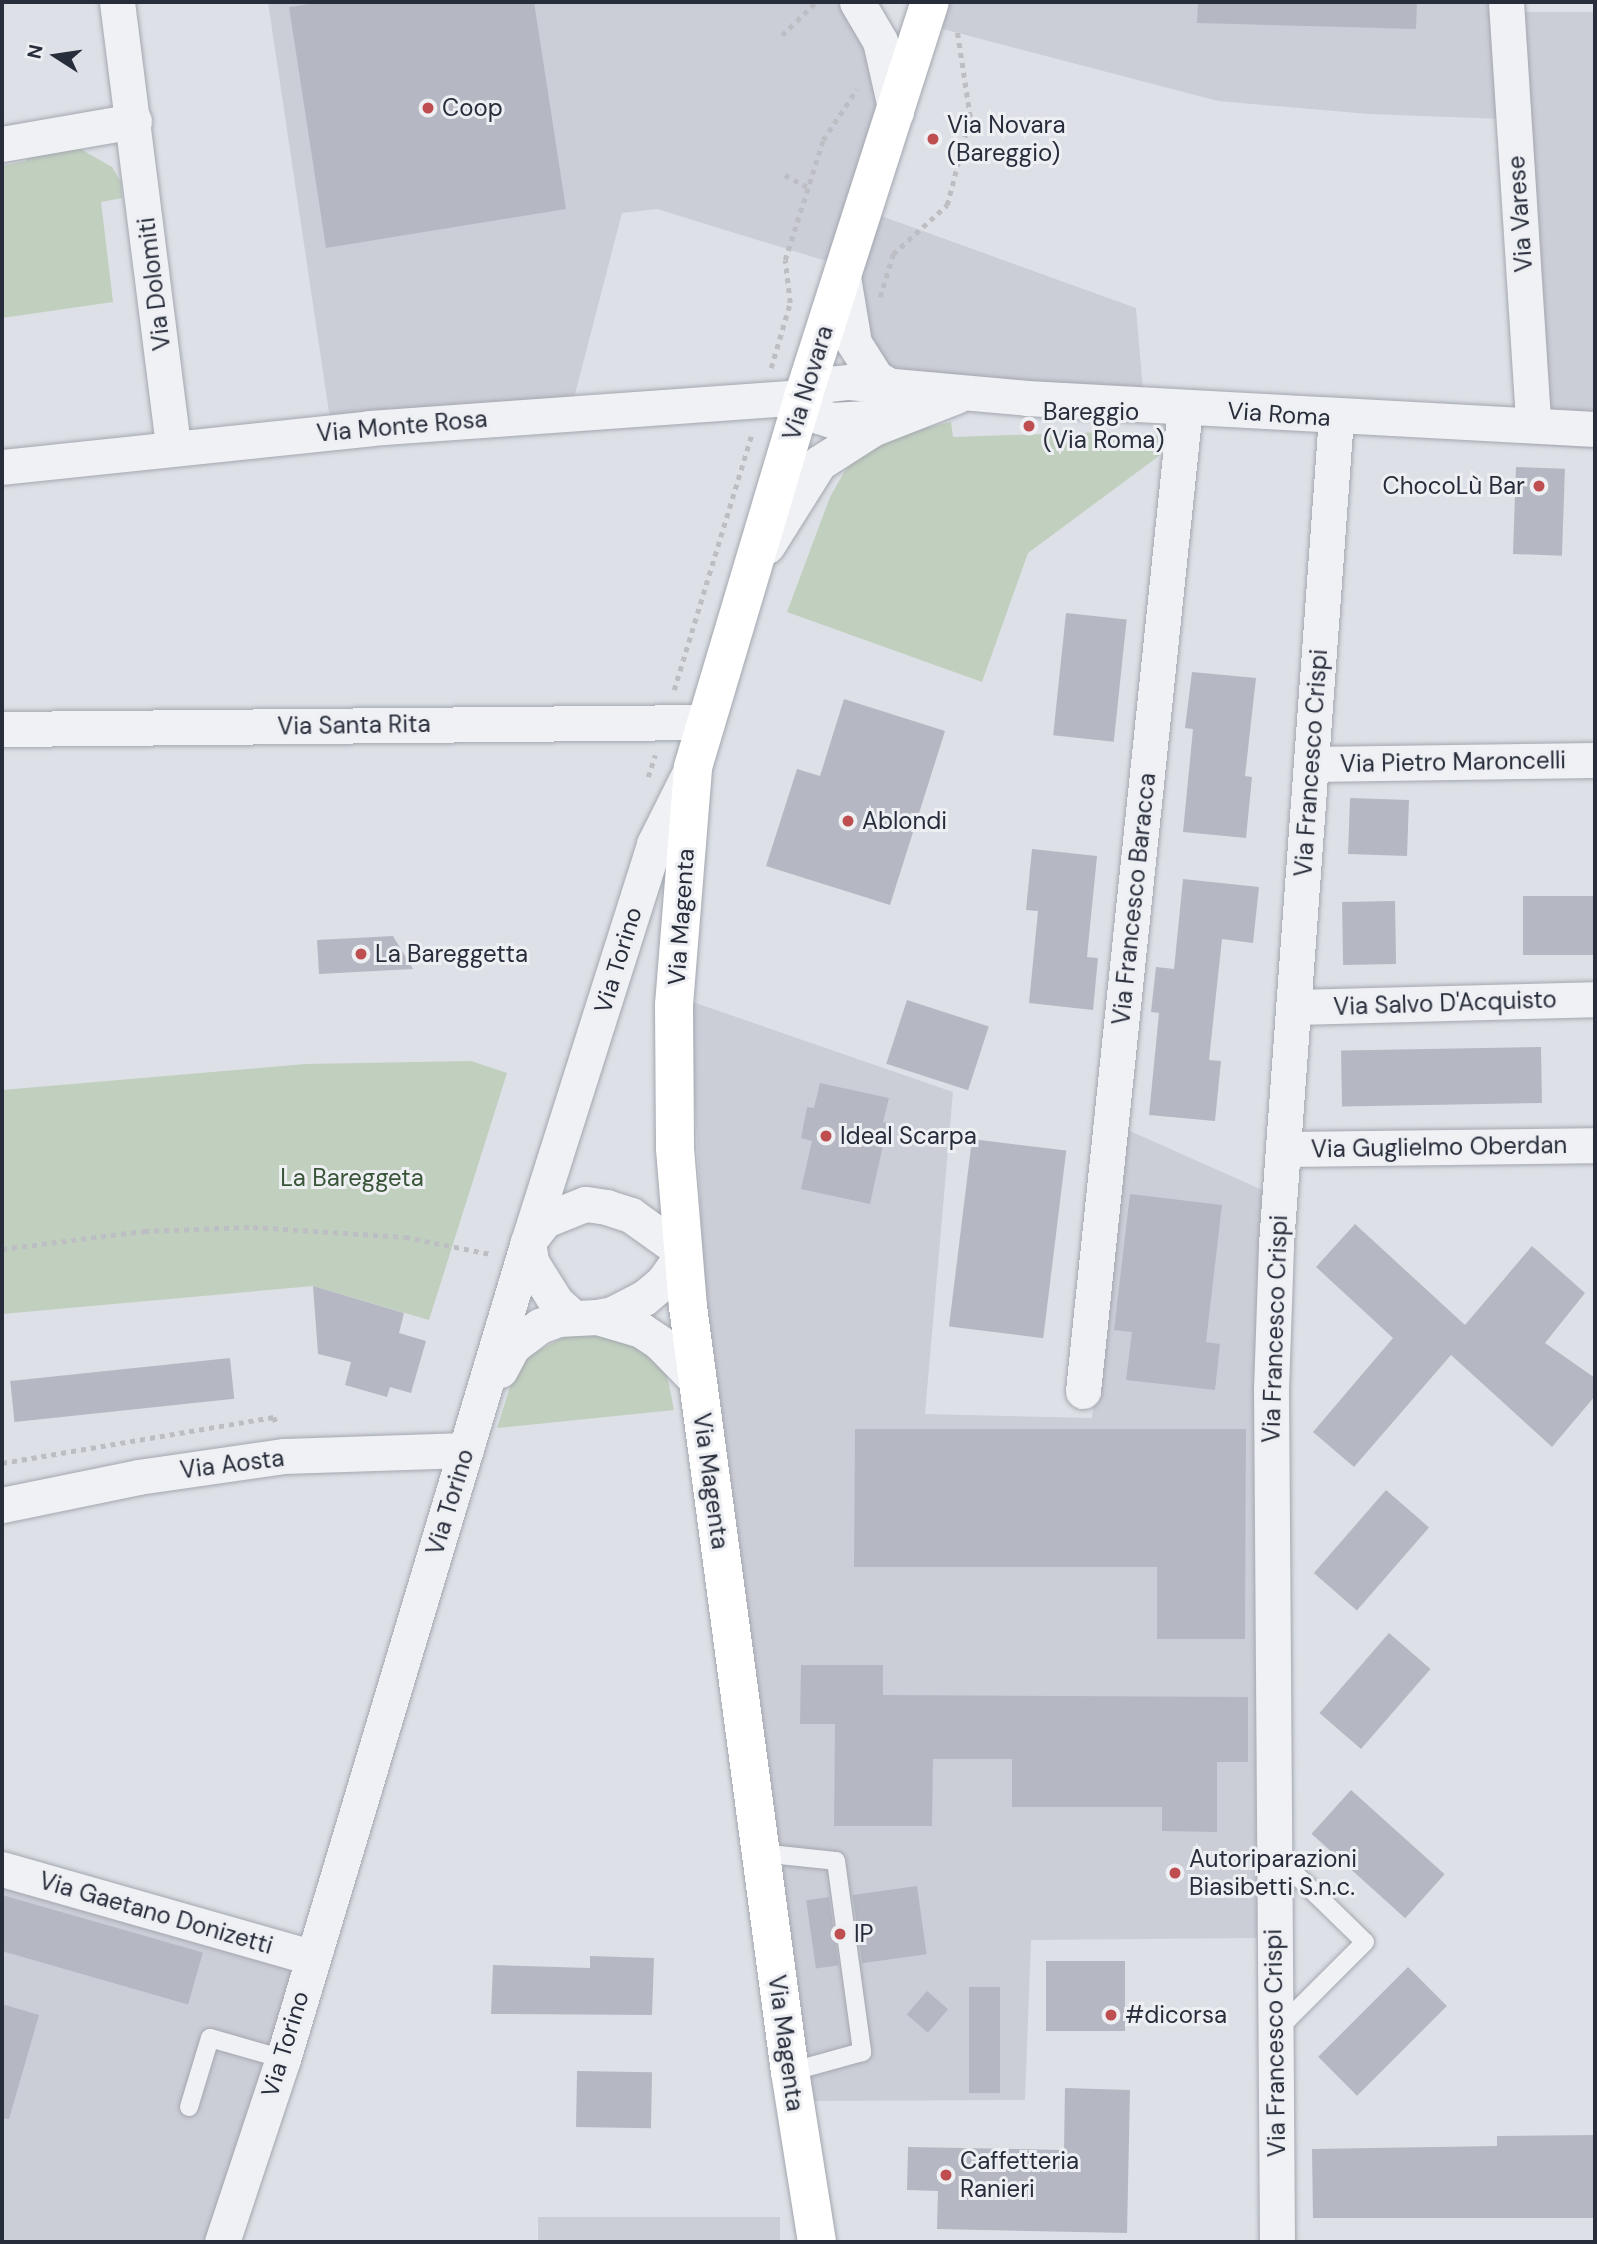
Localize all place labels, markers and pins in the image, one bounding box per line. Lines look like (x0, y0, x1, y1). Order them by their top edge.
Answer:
place label: Coop (442, 94, 503, 122)
marker: Coop (420, 100, 436, 116)
place label: Via Novara (Bareggio) (947, 111, 1066, 167)
marker: Via Novara (Bareggio) (925, 131, 941, 147)
place label: Bareggio (Via Roma) (1043, 398, 1164, 454)
marker: Bareggio (Via Roma) (1021, 418, 1037, 434)
place label: ChocoLù Bar (1383, 472, 1525, 500)
marker: ChocoLù Bar (1531, 478, 1547, 494)
place label: Ablondi (862, 807, 947, 835)
marker: Ablondi (840, 813, 856, 829)
place label: La Bareggetta (375, 940, 528, 968)
marker: La Bareggetta (353, 946, 369, 962)
place label: Ideal Scarpa (840, 1122, 977, 1150)
marker: Ideal Scarpa (818, 1128, 834, 1144)
place label: Autoriparazioni Biasibetti S.n.c. (1189, 1845, 1357, 1901)
marker: Autoriparazioni Biasibetti S.n.c. (1167, 1865, 1183, 1881)
place label: IP (854, 1920, 874, 1948)
marker: IP (832, 1926, 848, 1942)
place label: #dicorsa (1125, 2001, 1227, 2029)
marker: #dicorsa (1103, 2007, 1119, 2023)
place label: Caffetteria Ranieri (960, 2147, 1079, 2203)
marker: Caffetteria Ranieri (938, 2167, 954, 2183)

